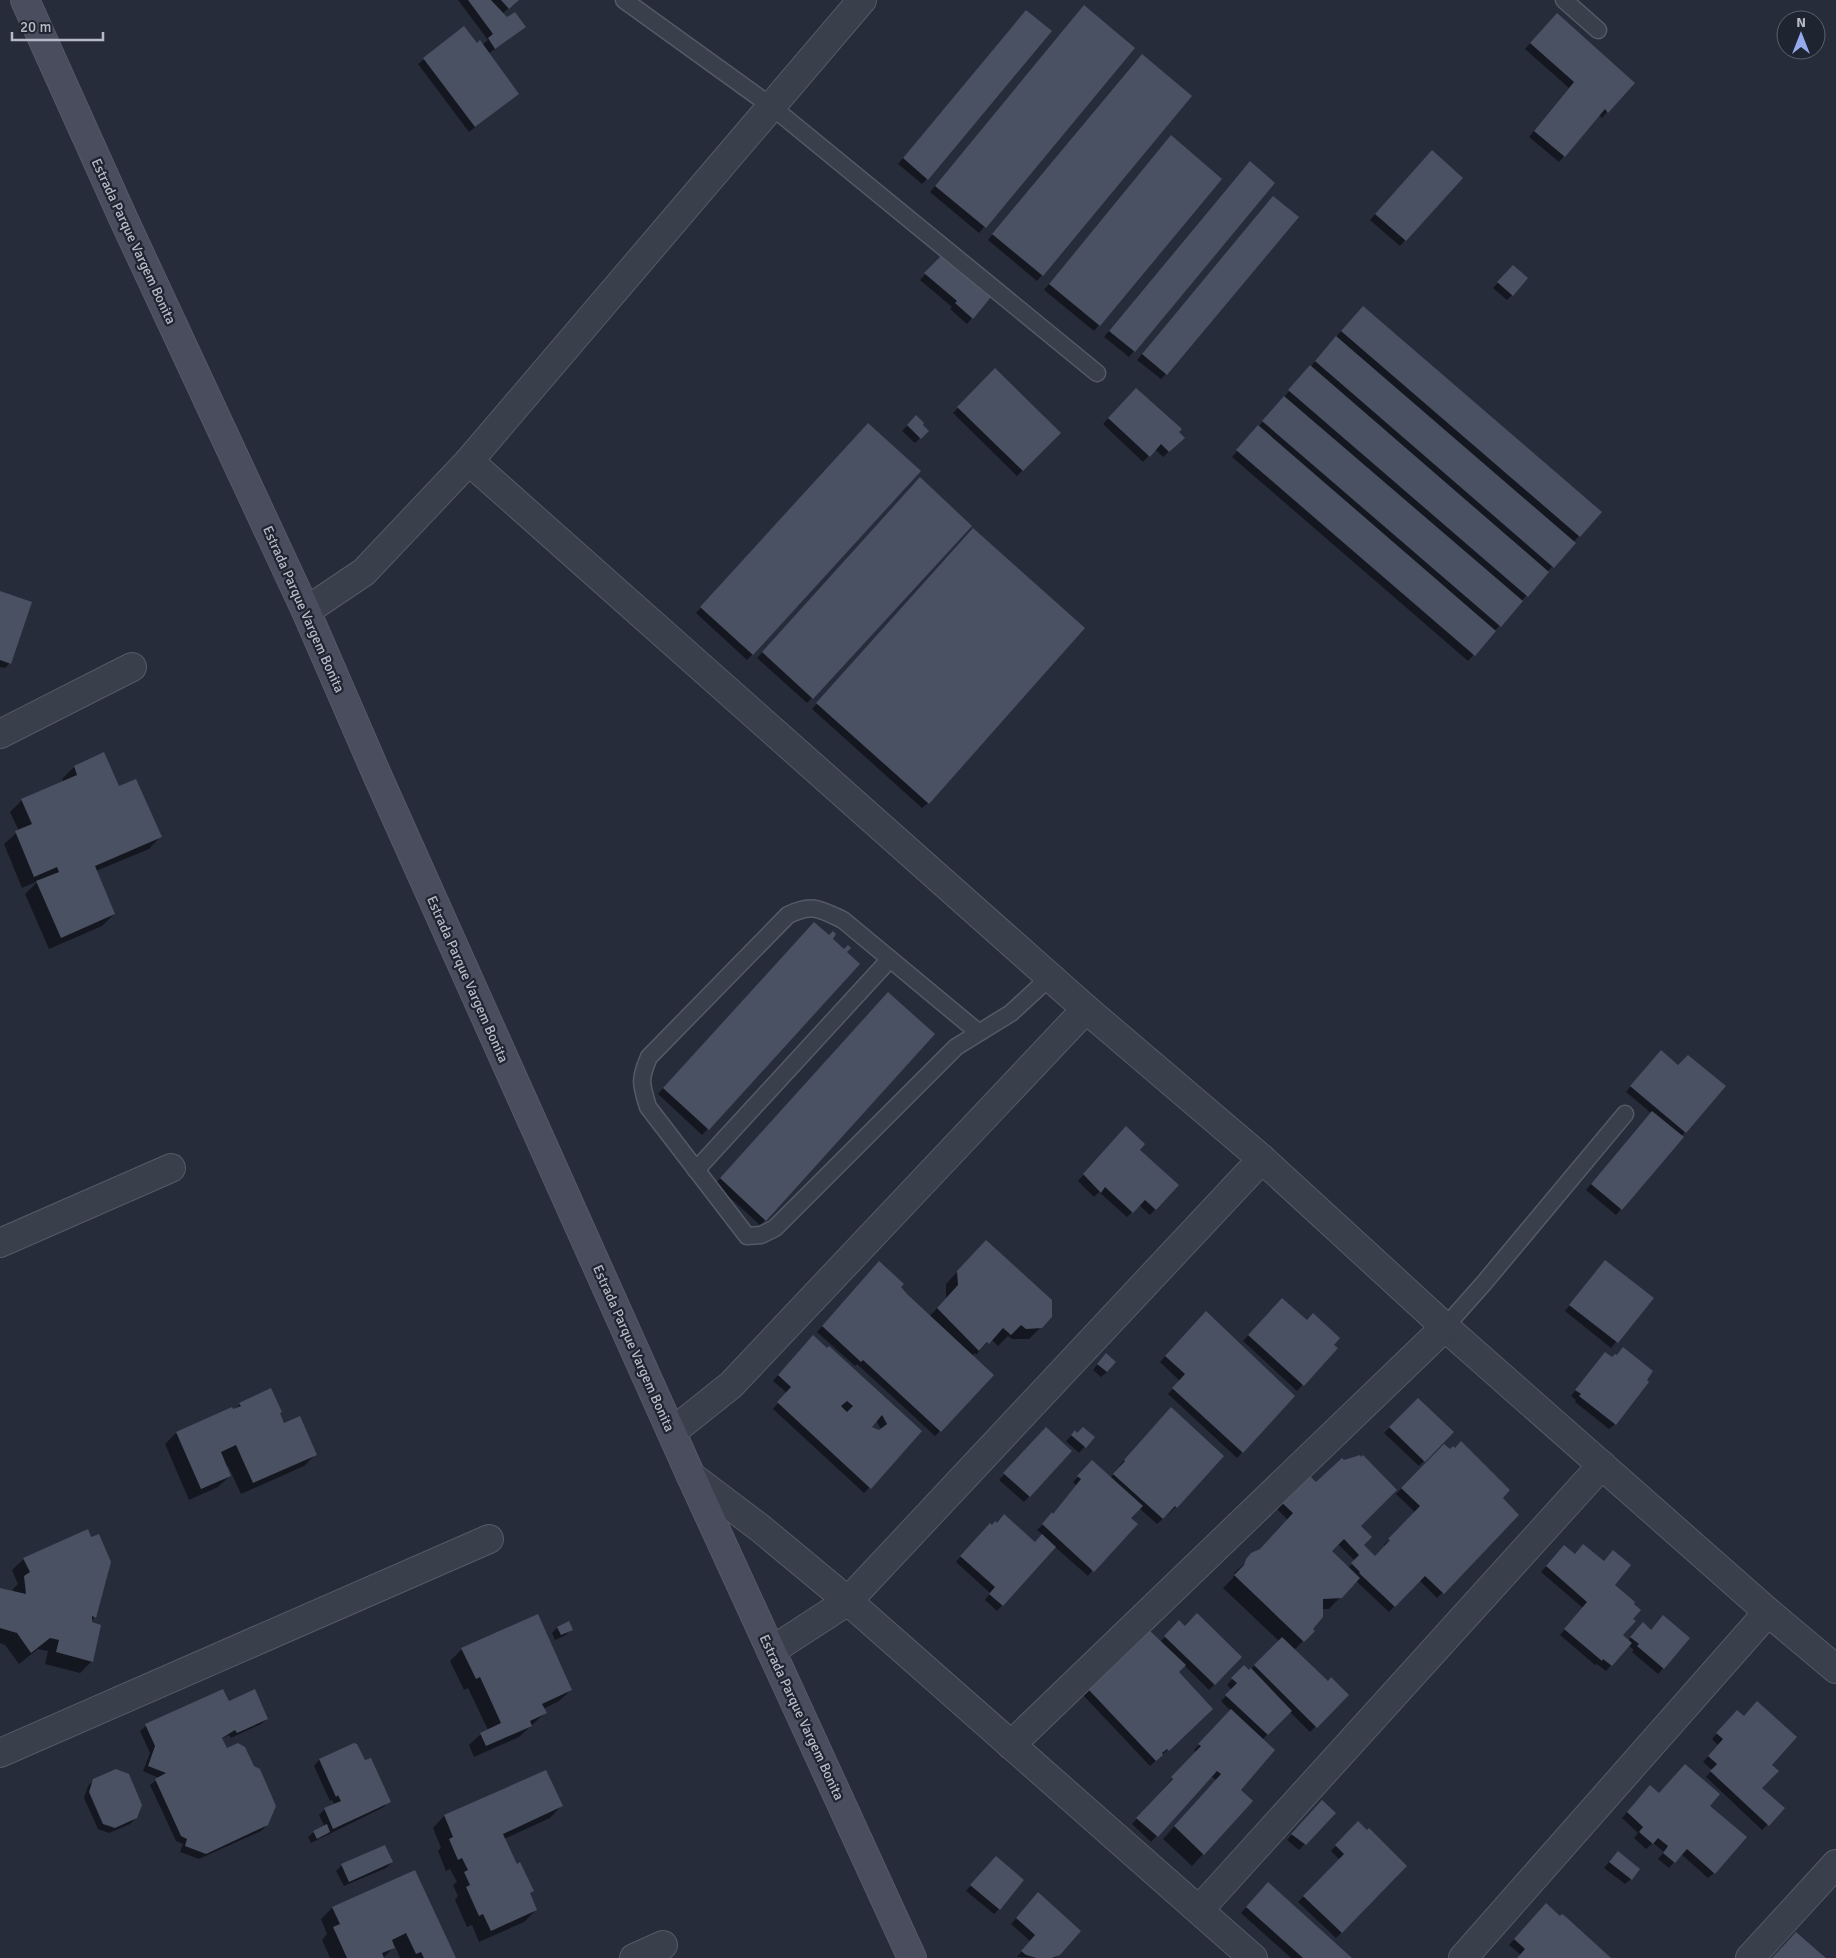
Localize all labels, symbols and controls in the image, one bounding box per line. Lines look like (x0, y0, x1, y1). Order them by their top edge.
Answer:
scale bar (12, 10, 104, 42)
north arrow (1776, 10, 1826, 60)
text: N (1796, 14, 1806, 31)
text: 20 m (20, 18, 51, 36)
street label: Estrada Parque Vargem Bonita (88, 156, 179, 327)
street label: Estrada Parque Vargem Bonita (259, 523, 348, 695)
street label: Estrada Parque Vargem Bonita (423, 893, 512, 1065)
street label: Estrada Parque Vargem Bonita (589, 1262, 678, 1434)
street label: Estrada Parque Vargem Bonita (756, 1632, 847, 1803)

